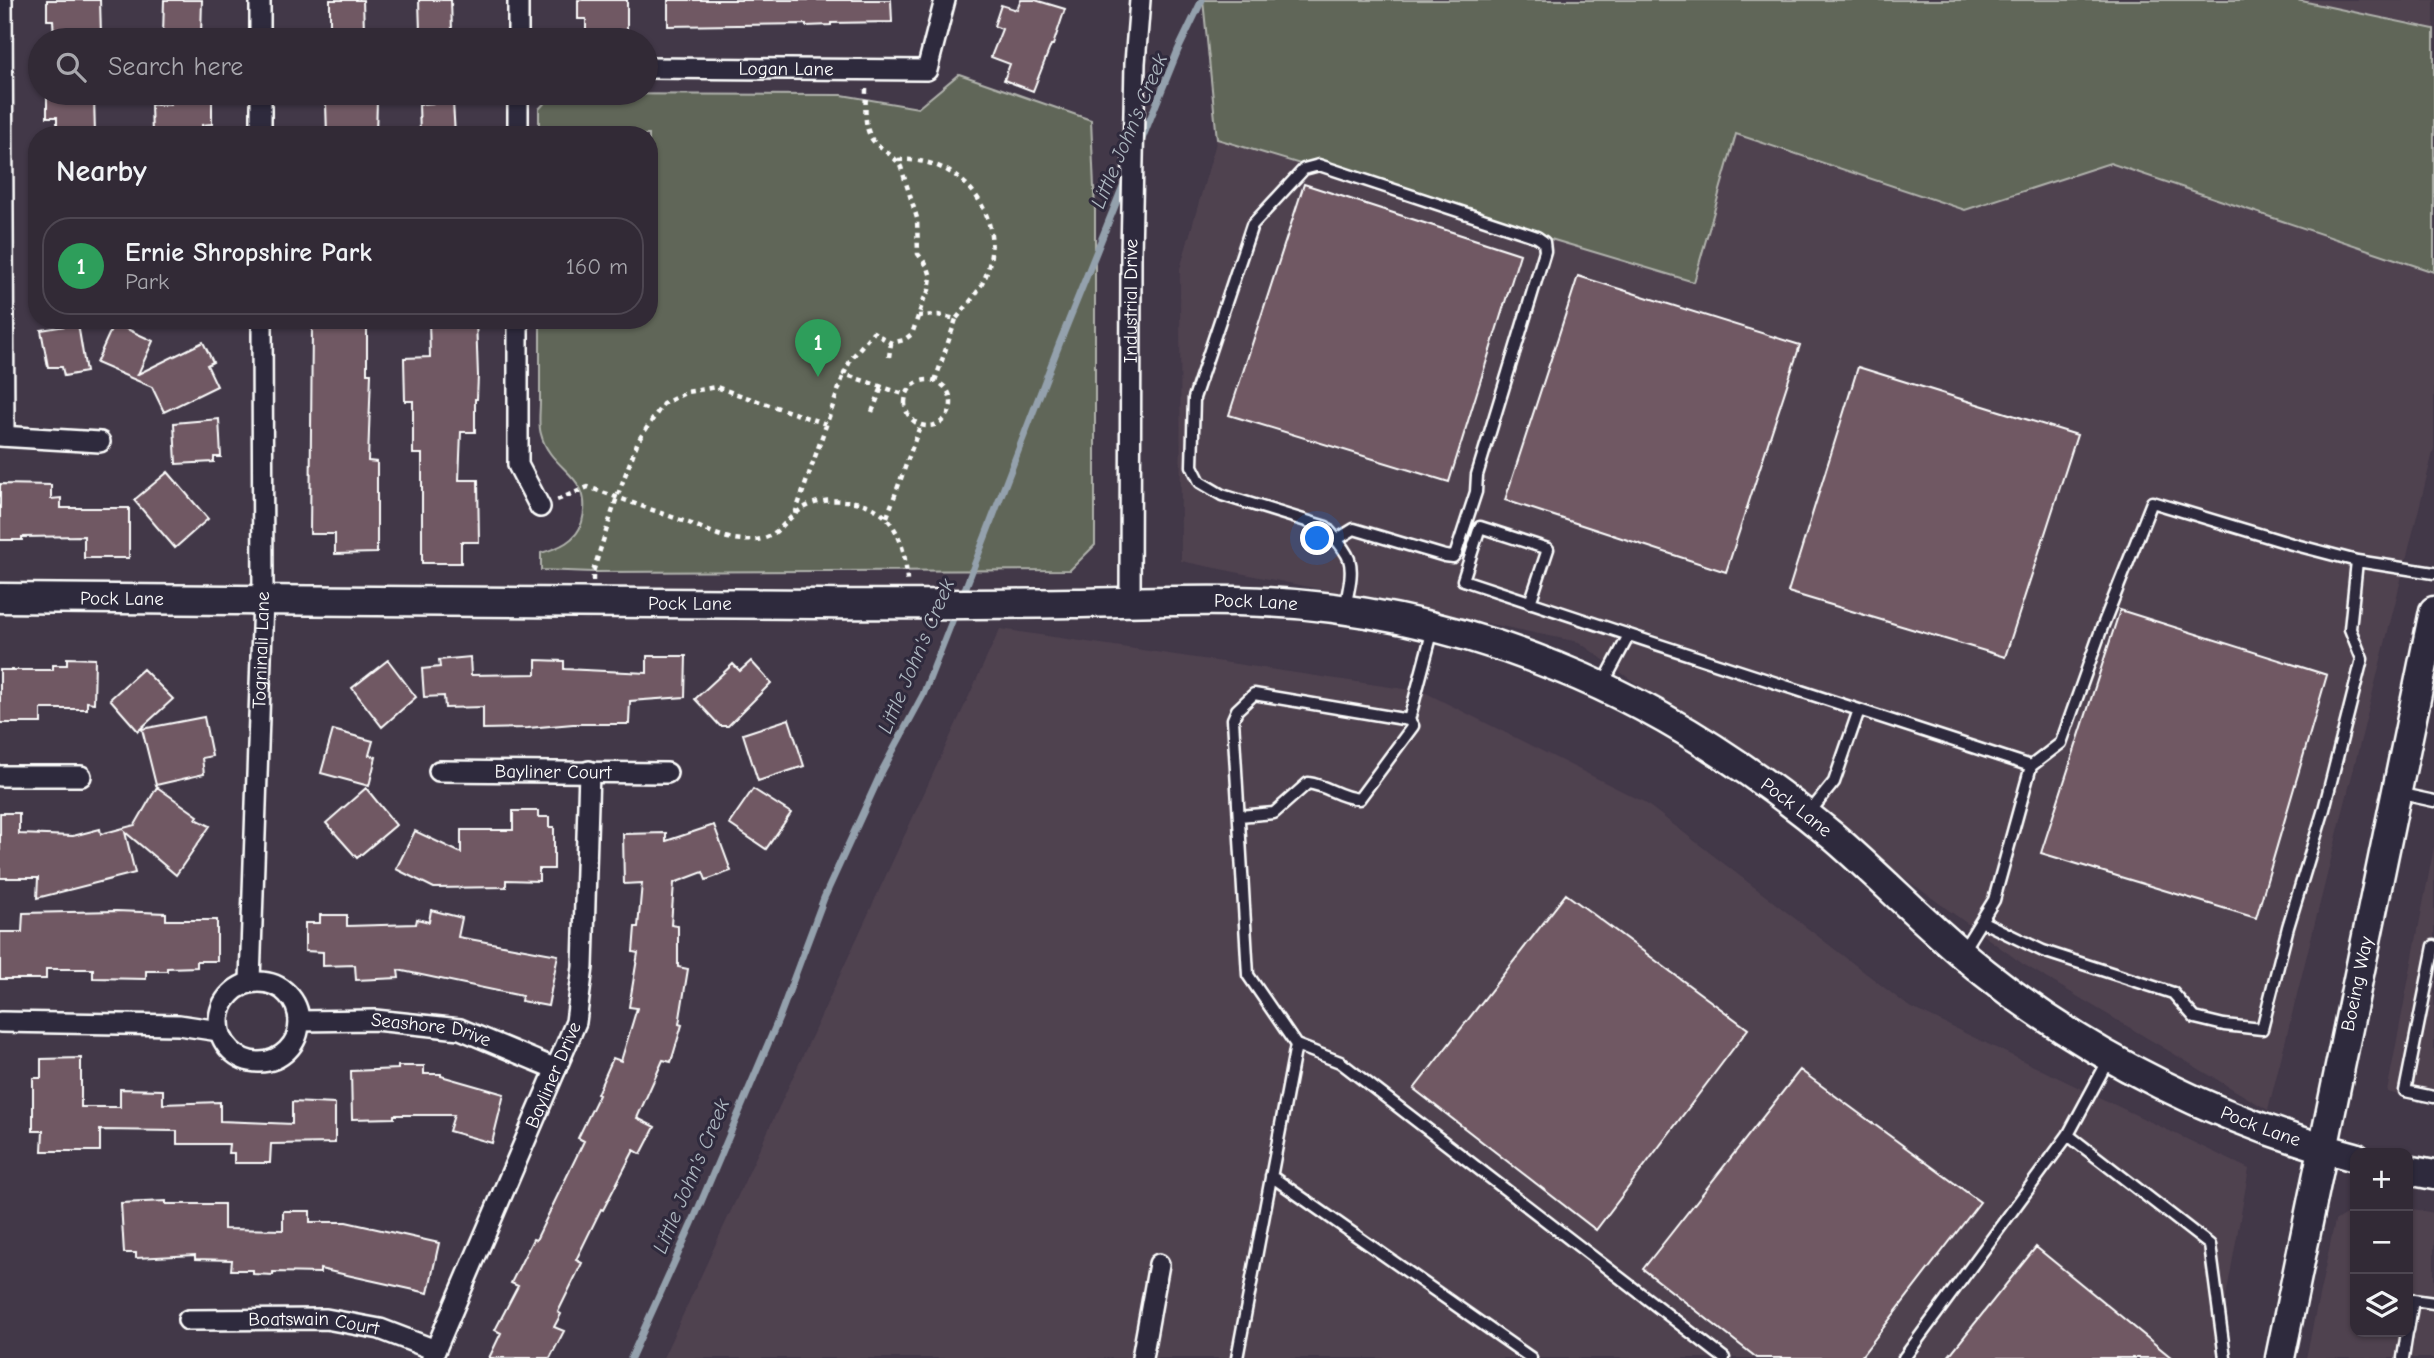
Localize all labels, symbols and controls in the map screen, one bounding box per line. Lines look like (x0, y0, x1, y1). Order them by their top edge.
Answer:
search box (28, 28, 658, 105)
icon: search (52, 48, 90, 86)
water label: Little John's Creek (1086, 49, 1173, 212)
text: Search here (108, 52, 243, 82)
street label: Logan Lane (738, 58, 834, 80)
text: Nearby (56, 154, 147, 189)
text: Ernie Shropshire Park (125, 238, 372, 268)
street label: Industrial Drive (1120, 239, 1142, 363)
text: 1 (76, 253, 86, 280)
text: 160 m (566, 253, 628, 280)
text: Park (125, 268, 169, 295)
pin: 1 (795, 319, 841, 377)
your location (1300, 521, 1334, 555)
water label: Little John's Creek (873, 574, 960, 737)
street label: Pock Lane (80, 587, 164, 610)
street label: Pock Lane (1214, 590, 1299, 615)
street label: Togninali Lane (248, 591, 274, 709)
street label: Pock Lane (648, 592, 732, 615)
street label: Bayliner Court (494, 760, 612, 784)
street label: Pock Lane (1757, 773, 1836, 842)
street label: Boeing Way (2337, 934, 2378, 1033)
street label: Seashore Drive (370, 1009, 494, 1052)
street label: Bayliner Drive (521, 1018, 586, 1131)
water label: Little John's Creek (648, 1094, 735, 1257)
street label: Pock Lane (2217, 1102, 2303, 1151)
map controls (2350, 1148, 2413, 1337)
button: + (2350, 1148, 2413, 1211)
button: − (2350, 1211, 2413, 1274)
button: layers (2350, 1274, 2413, 1337)
street label: Boatswain Court (248, 1308, 381, 1340)

